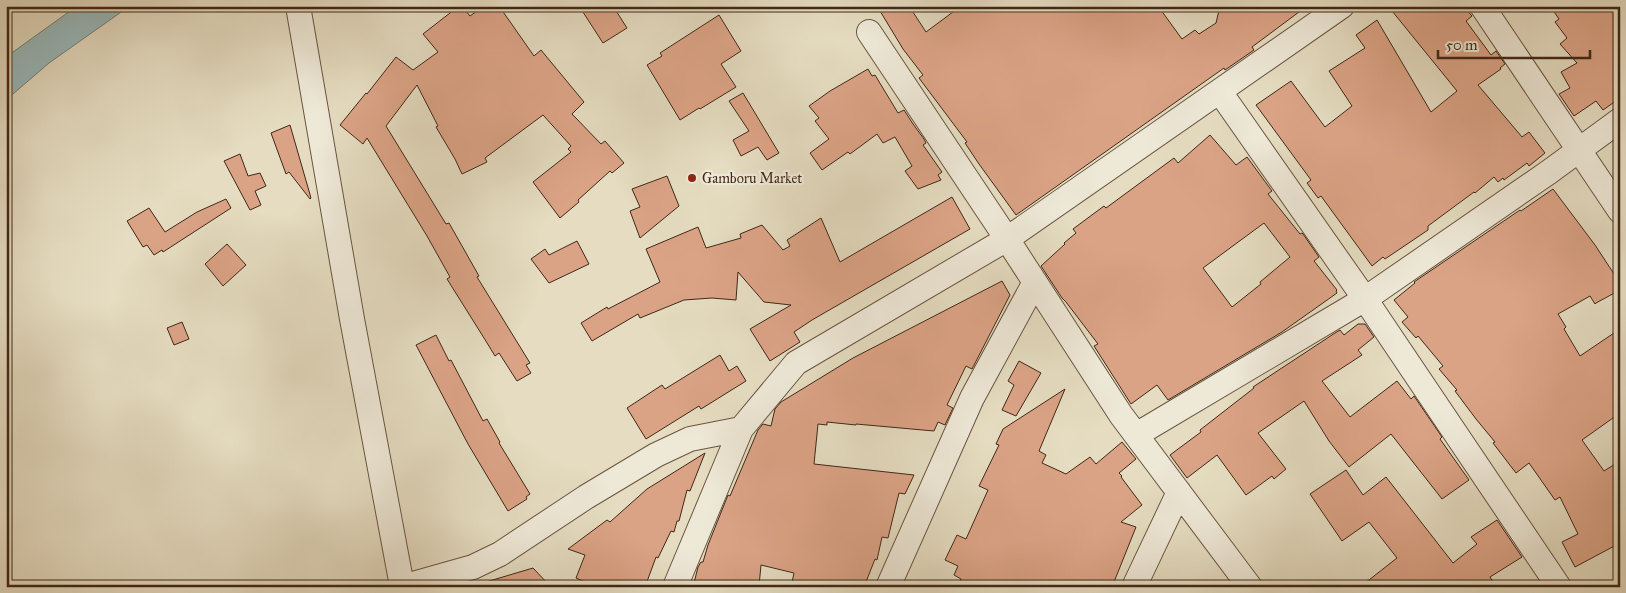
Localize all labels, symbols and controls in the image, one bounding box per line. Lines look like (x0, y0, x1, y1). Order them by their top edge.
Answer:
scale bar (1438, 28, 1591, 60)
text: 50 m (1446, 36, 1478, 54)
place label: Gamboru Market (702, 170, 802, 187)
marker: Gamboru Market (686, 172, 698, 184)

